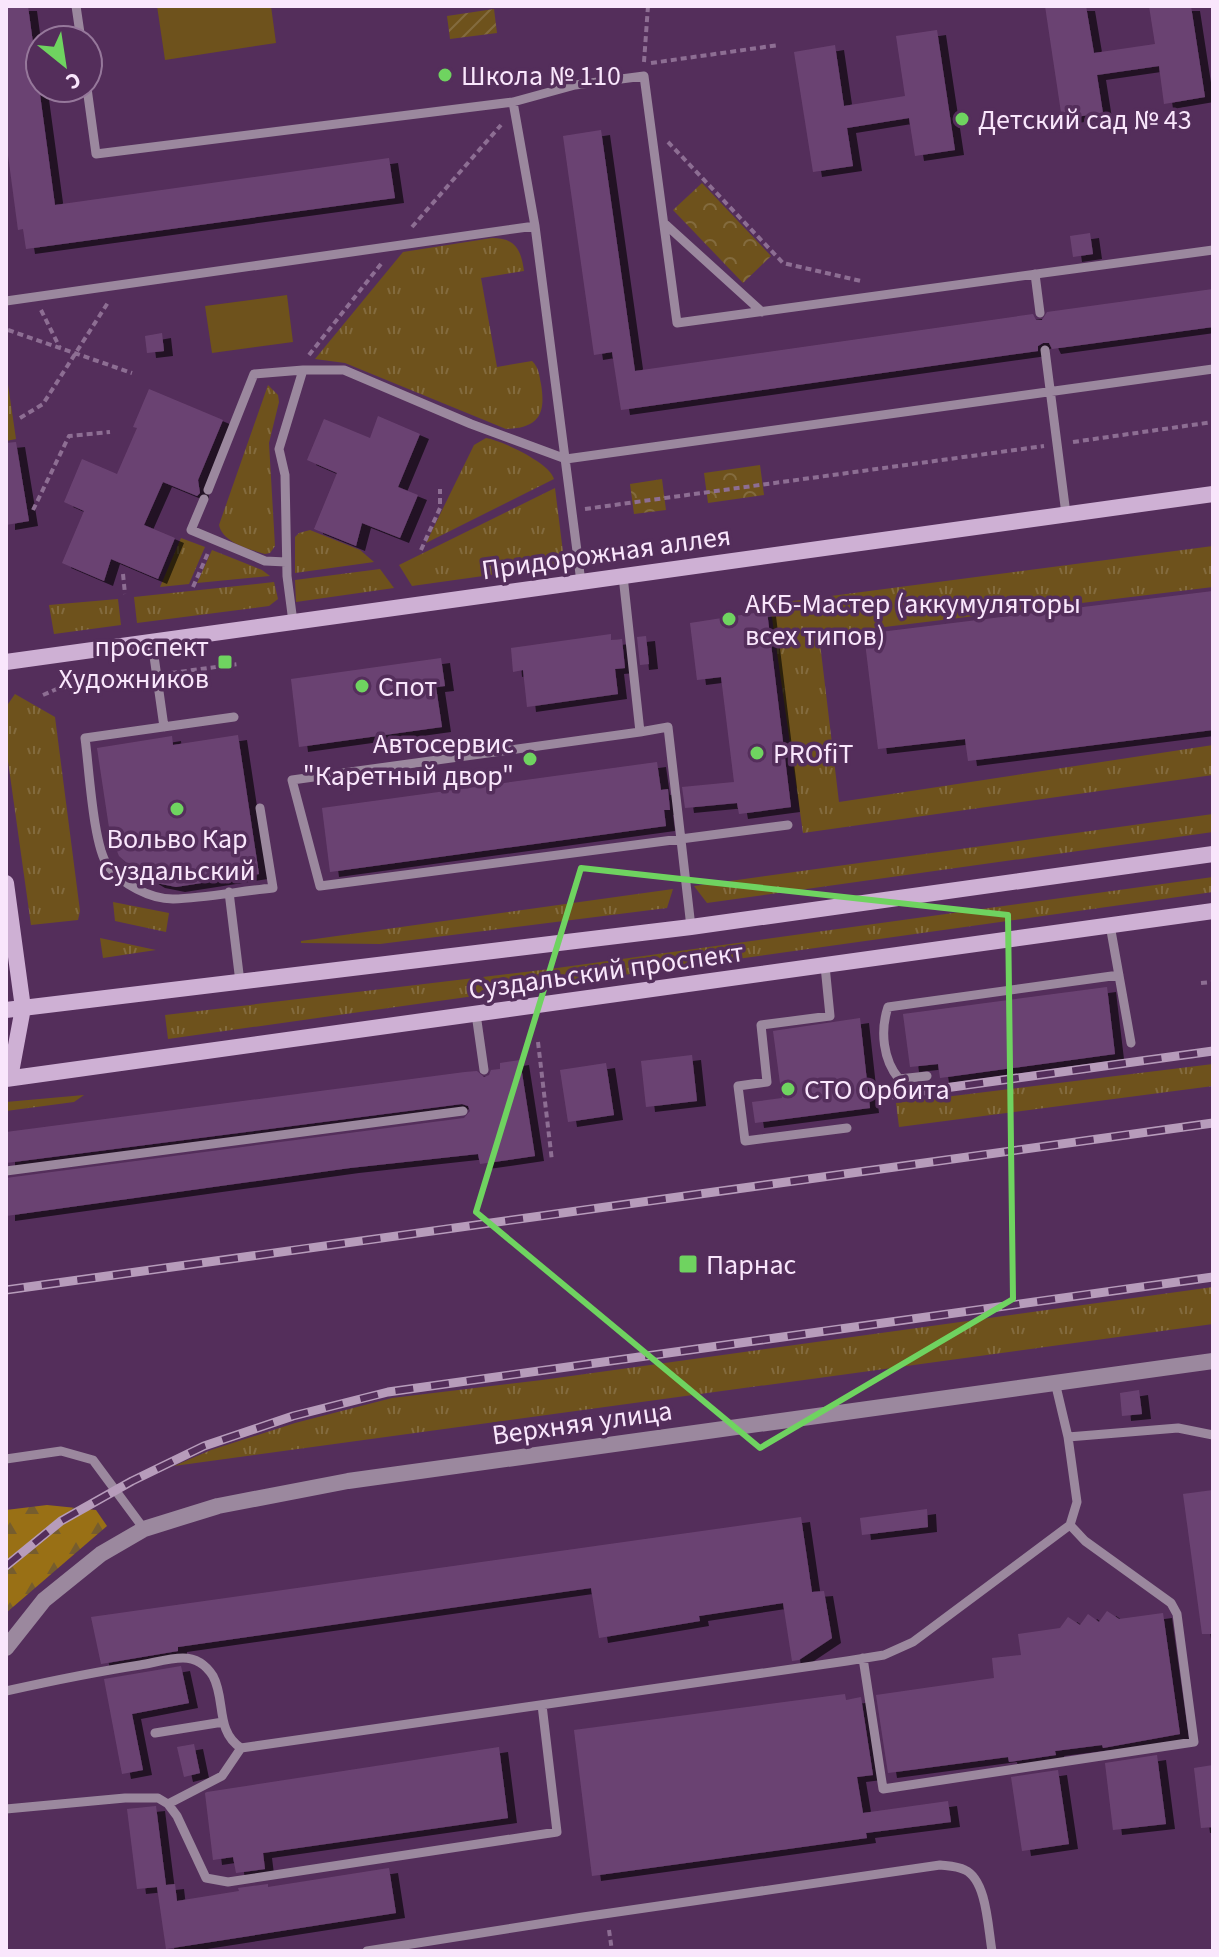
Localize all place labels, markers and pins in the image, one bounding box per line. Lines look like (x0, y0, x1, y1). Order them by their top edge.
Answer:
place label: Школа № 110 (461, 56, 621, 96)
marker: Школа № 110 (436, 66, 454, 84)
place label: Детский сад № 43 (978, 100, 1192, 140)
marker: Детский сад № 43 (953, 110, 971, 128)
place label: АКБ-Мастер (аккумуляторы всех типов) (745, 584, 1081, 656)
marker: АКБ-Мастер (аккумуляторы всех типов) (720, 610, 738, 628)
place label: проспект Художников (59, 627, 209, 699)
marker: проспект Художников (216, 653, 234, 671)
place label: Спот (378, 667, 437, 707)
marker: Спот (353, 677, 371, 695)
place label: Автосервис "Каретный двор" (303, 724, 514, 796)
place label: PROfiT (773, 734, 853, 774)
marker: PROfiT (748, 744, 766, 762)
marker: Автосервис "Каретный двор" (521, 750, 539, 768)
marker: Вольво Кар Суздальский (168, 800, 186, 818)
place label: Вольво Кар Суздальский (98, 819, 256, 891)
place label: СТО Орбита (804, 1070, 950, 1110)
marker: СТО Орбита (779, 1080, 797, 1098)
place label: Парнас (706, 1245, 797, 1285)
marker: Парнас (677, 1253, 699, 1275)

